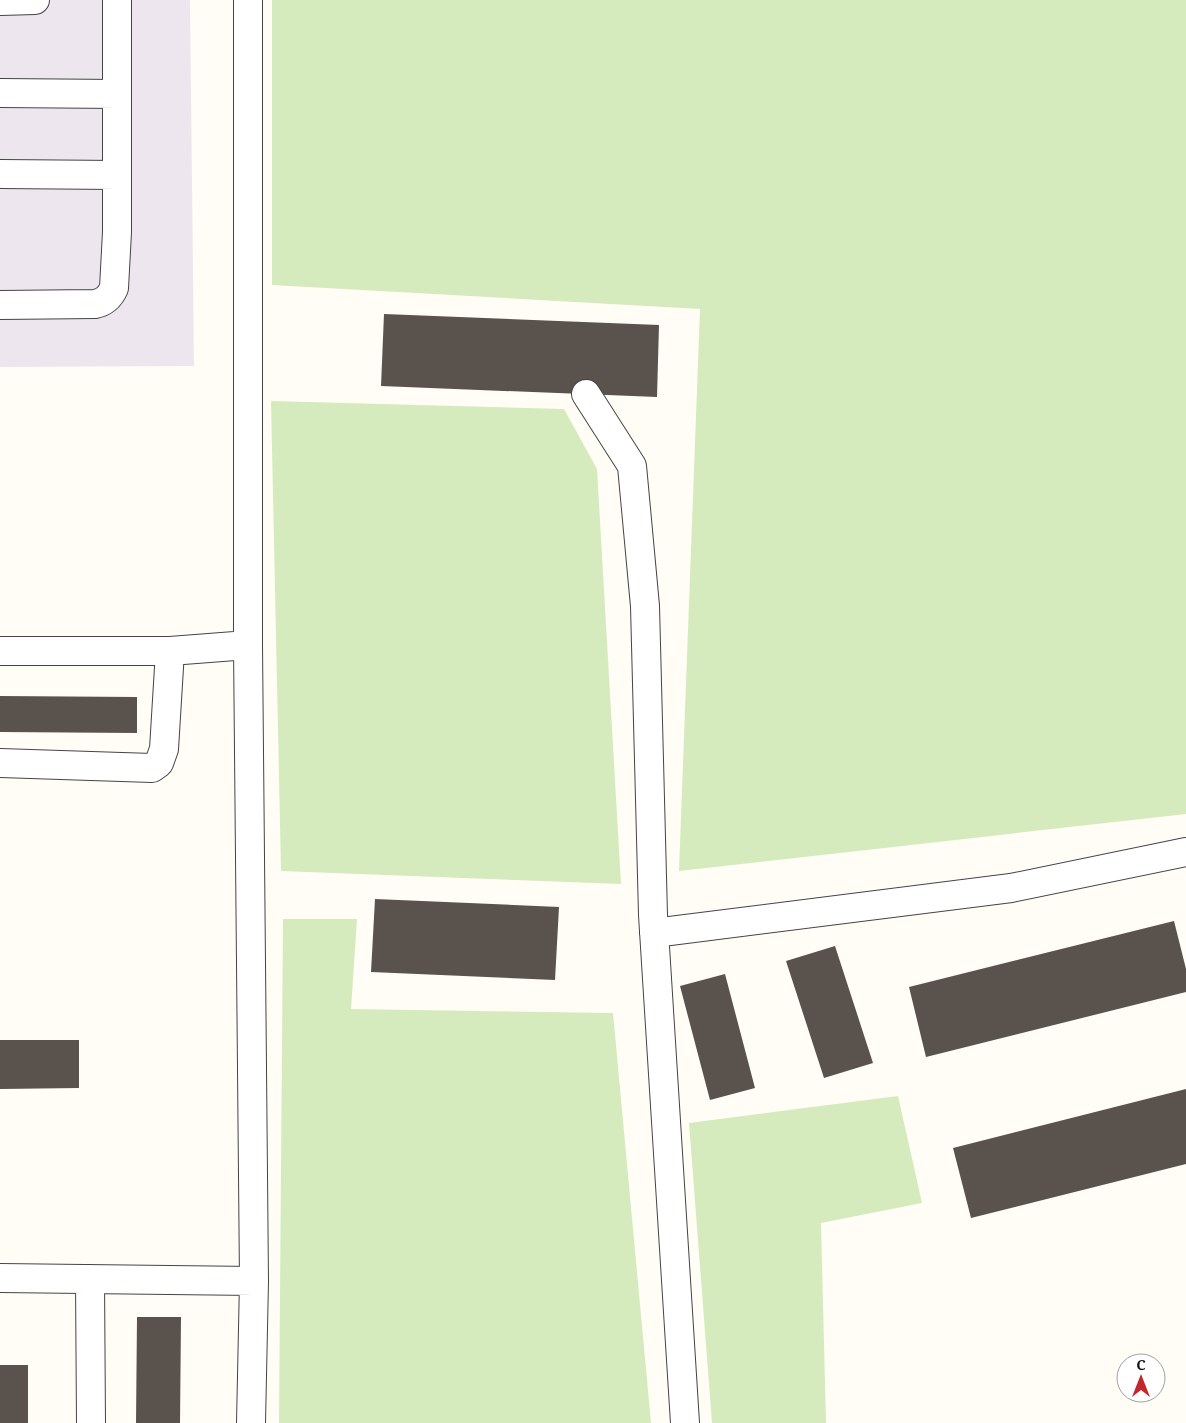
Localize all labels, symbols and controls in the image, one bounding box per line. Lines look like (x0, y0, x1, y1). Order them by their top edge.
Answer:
north arrow (1116, 1353, 1166, 1403)
text: С (1136, 1355, 1146, 1374)

